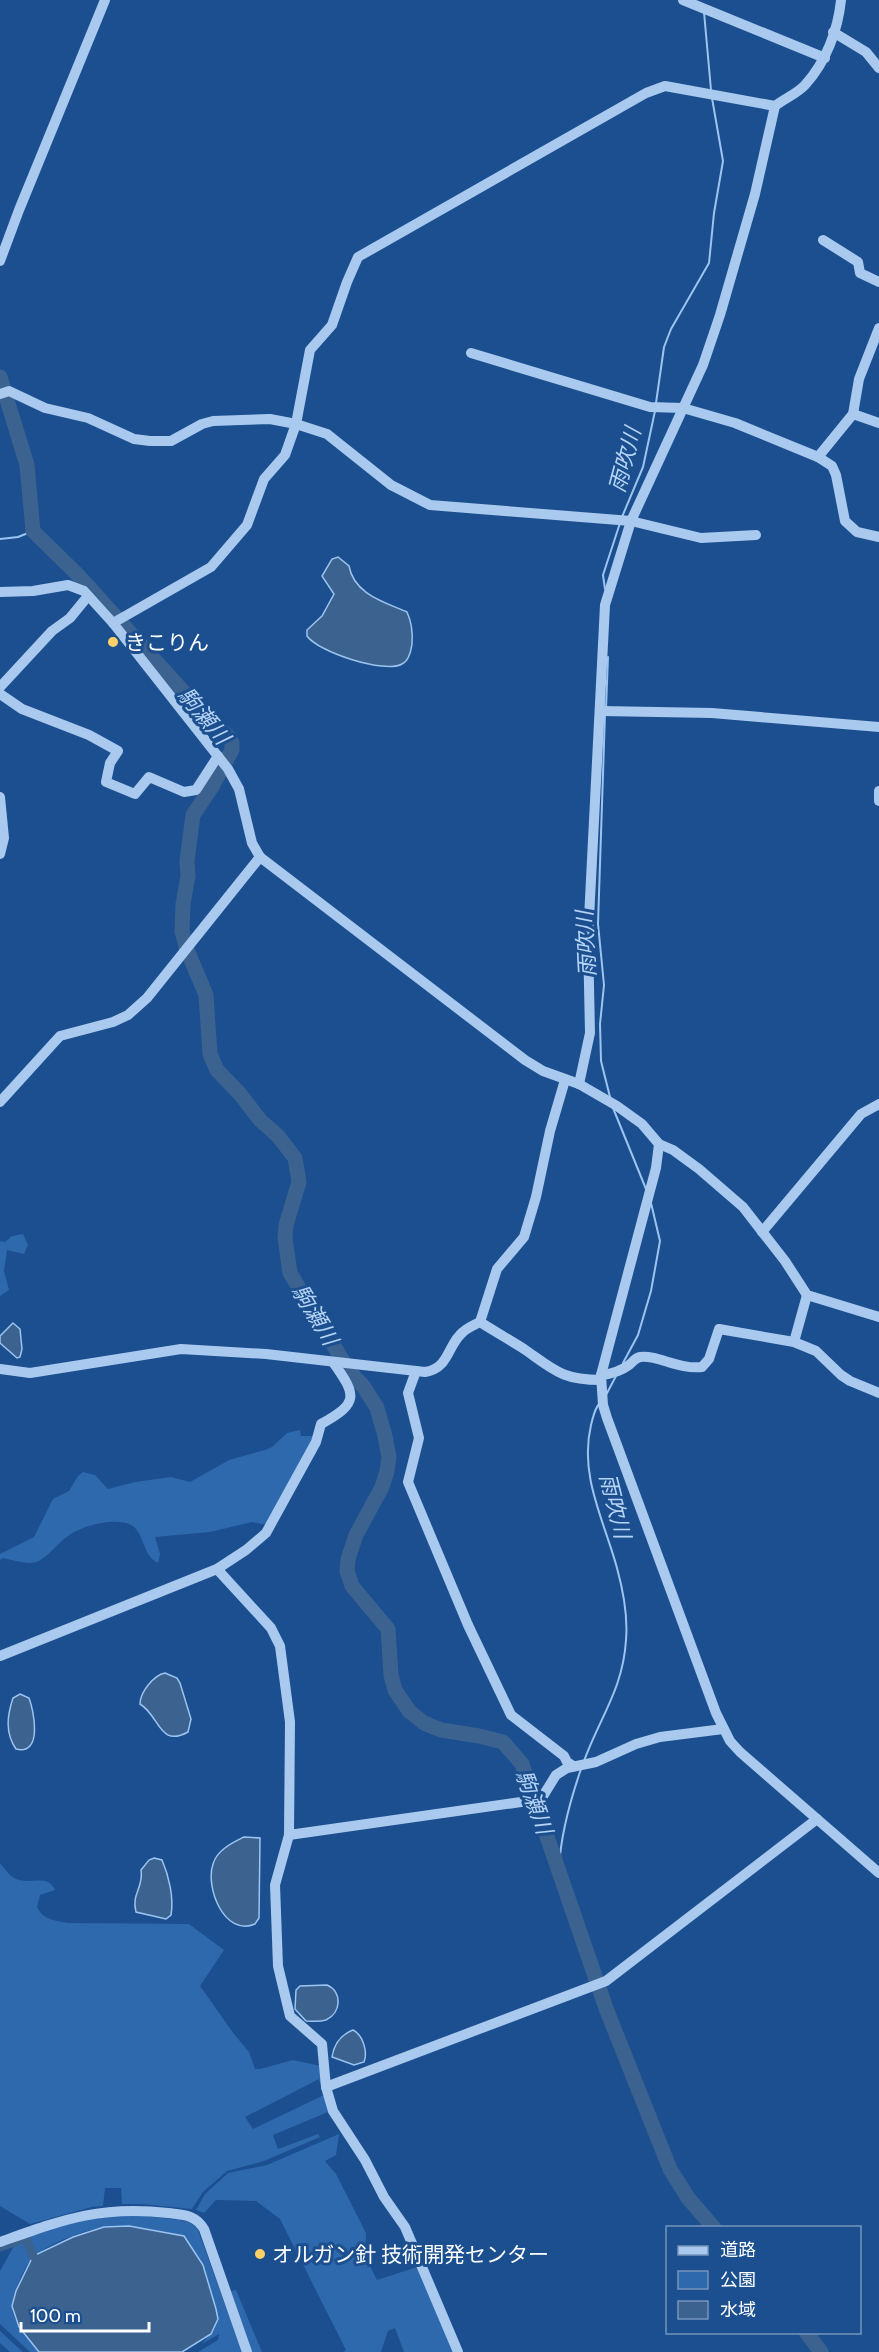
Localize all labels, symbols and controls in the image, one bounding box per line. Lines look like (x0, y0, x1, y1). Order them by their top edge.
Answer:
water label: 雨吹川 (603, 423, 647, 495)
place label: きこりん (125, 630, 209, 655)
marker: きこりん (106, 635, 120, 649)
water label: 駒瀬川 (172, 682, 237, 751)
water label: 雨吹川 (571, 908, 601, 978)
water label: 駒瀬川 (286, 1280, 345, 1352)
water label: 雨吹川 (594, 1471, 637, 1543)
water label: 駒瀬川 (510, 1766, 559, 1839)
legend (666, 2226, 861, 2334)
text: 道路 (720, 2239, 756, 2261)
place label: オルガン針 技術開発センター (272, 2242, 549, 2267)
marker: オルガン針 技術開発センター (253, 2247, 267, 2261)
text: 公園 (720, 2269, 756, 2291)
scale bar (21, 2295, 148, 2333)
text: 水域 (720, 2299, 756, 2321)
text: 100 m (30, 2305, 81, 2327)

